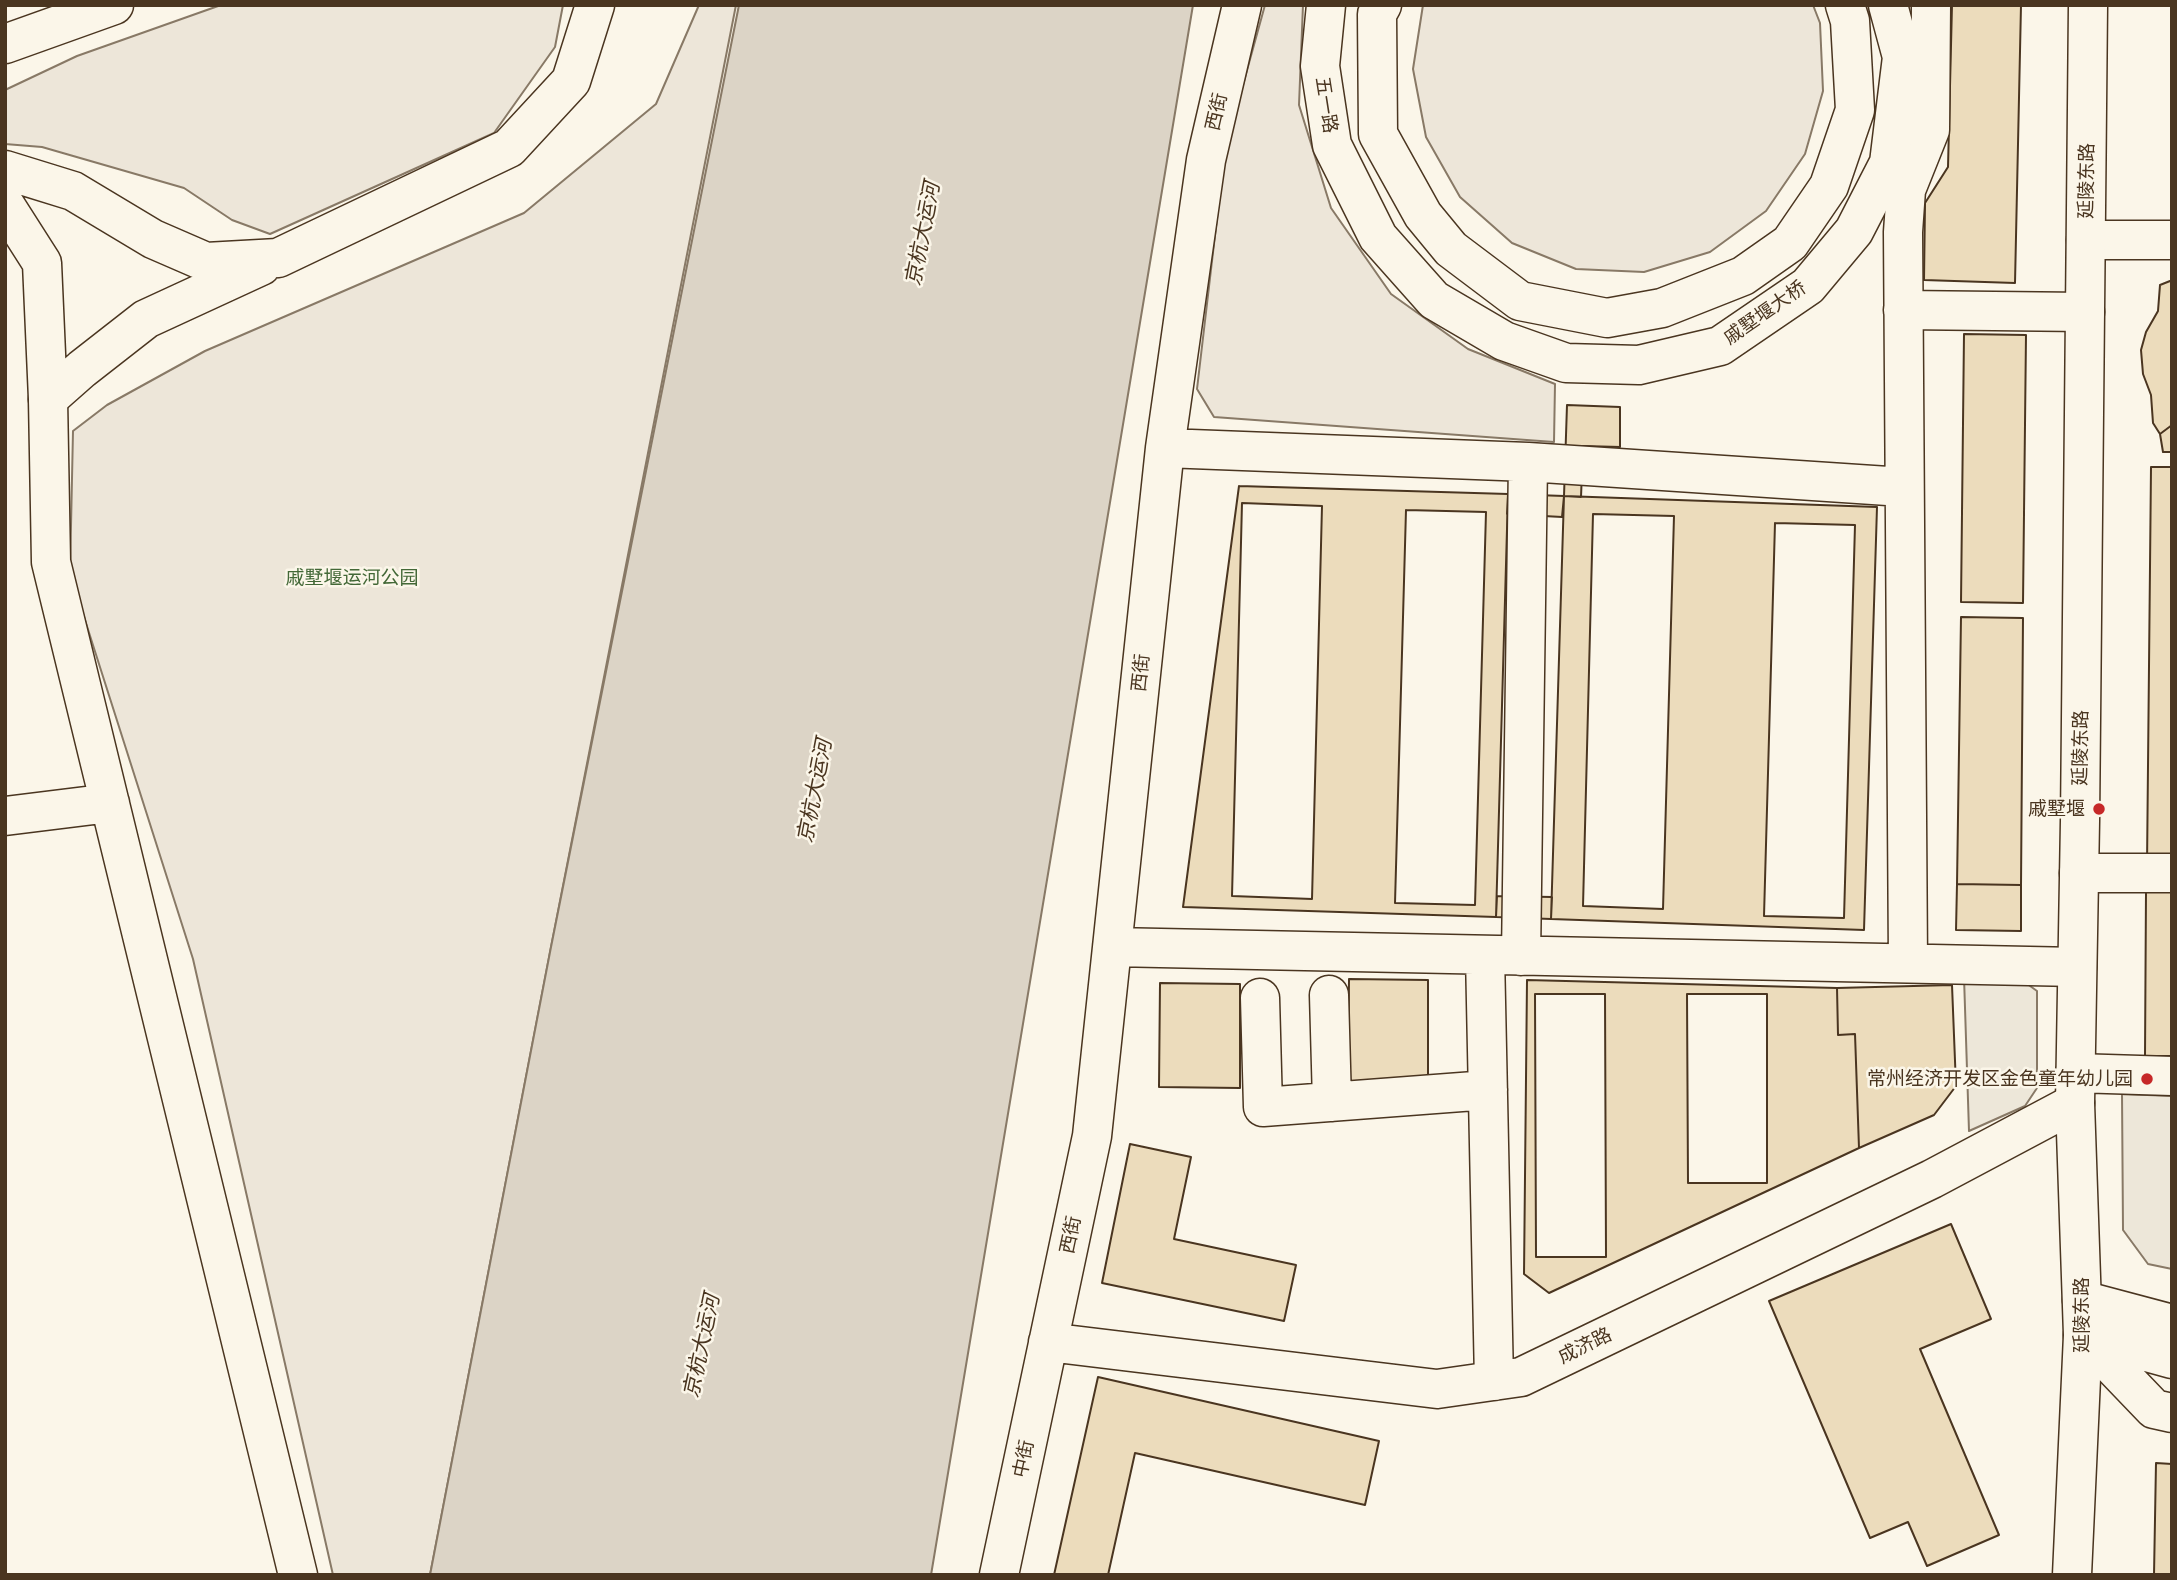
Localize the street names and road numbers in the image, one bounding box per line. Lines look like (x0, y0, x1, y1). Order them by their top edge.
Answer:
street label: 五一路 (1310, 75, 1342, 135)
street label: 西街 (1202, 91, 1232, 133)
street label: 延陵东路 (2075, 143, 2099, 219)
street label: 戚墅堰大桥 (1720, 276, 1810, 350)
street label: 西街 (1128, 653, 1154, 693)
street label: 延陵东路 (2069, 710, 2093, 786)
street label: 西街 (1056, 1214, 1086, 1256)
street label: 延陵东路 (2071, 1277, 2093, 1353)
street label: 成济路 (1554, 1323, 1616, 1369)
street label: 中街 (1009, 1438, 1039, 1480)

